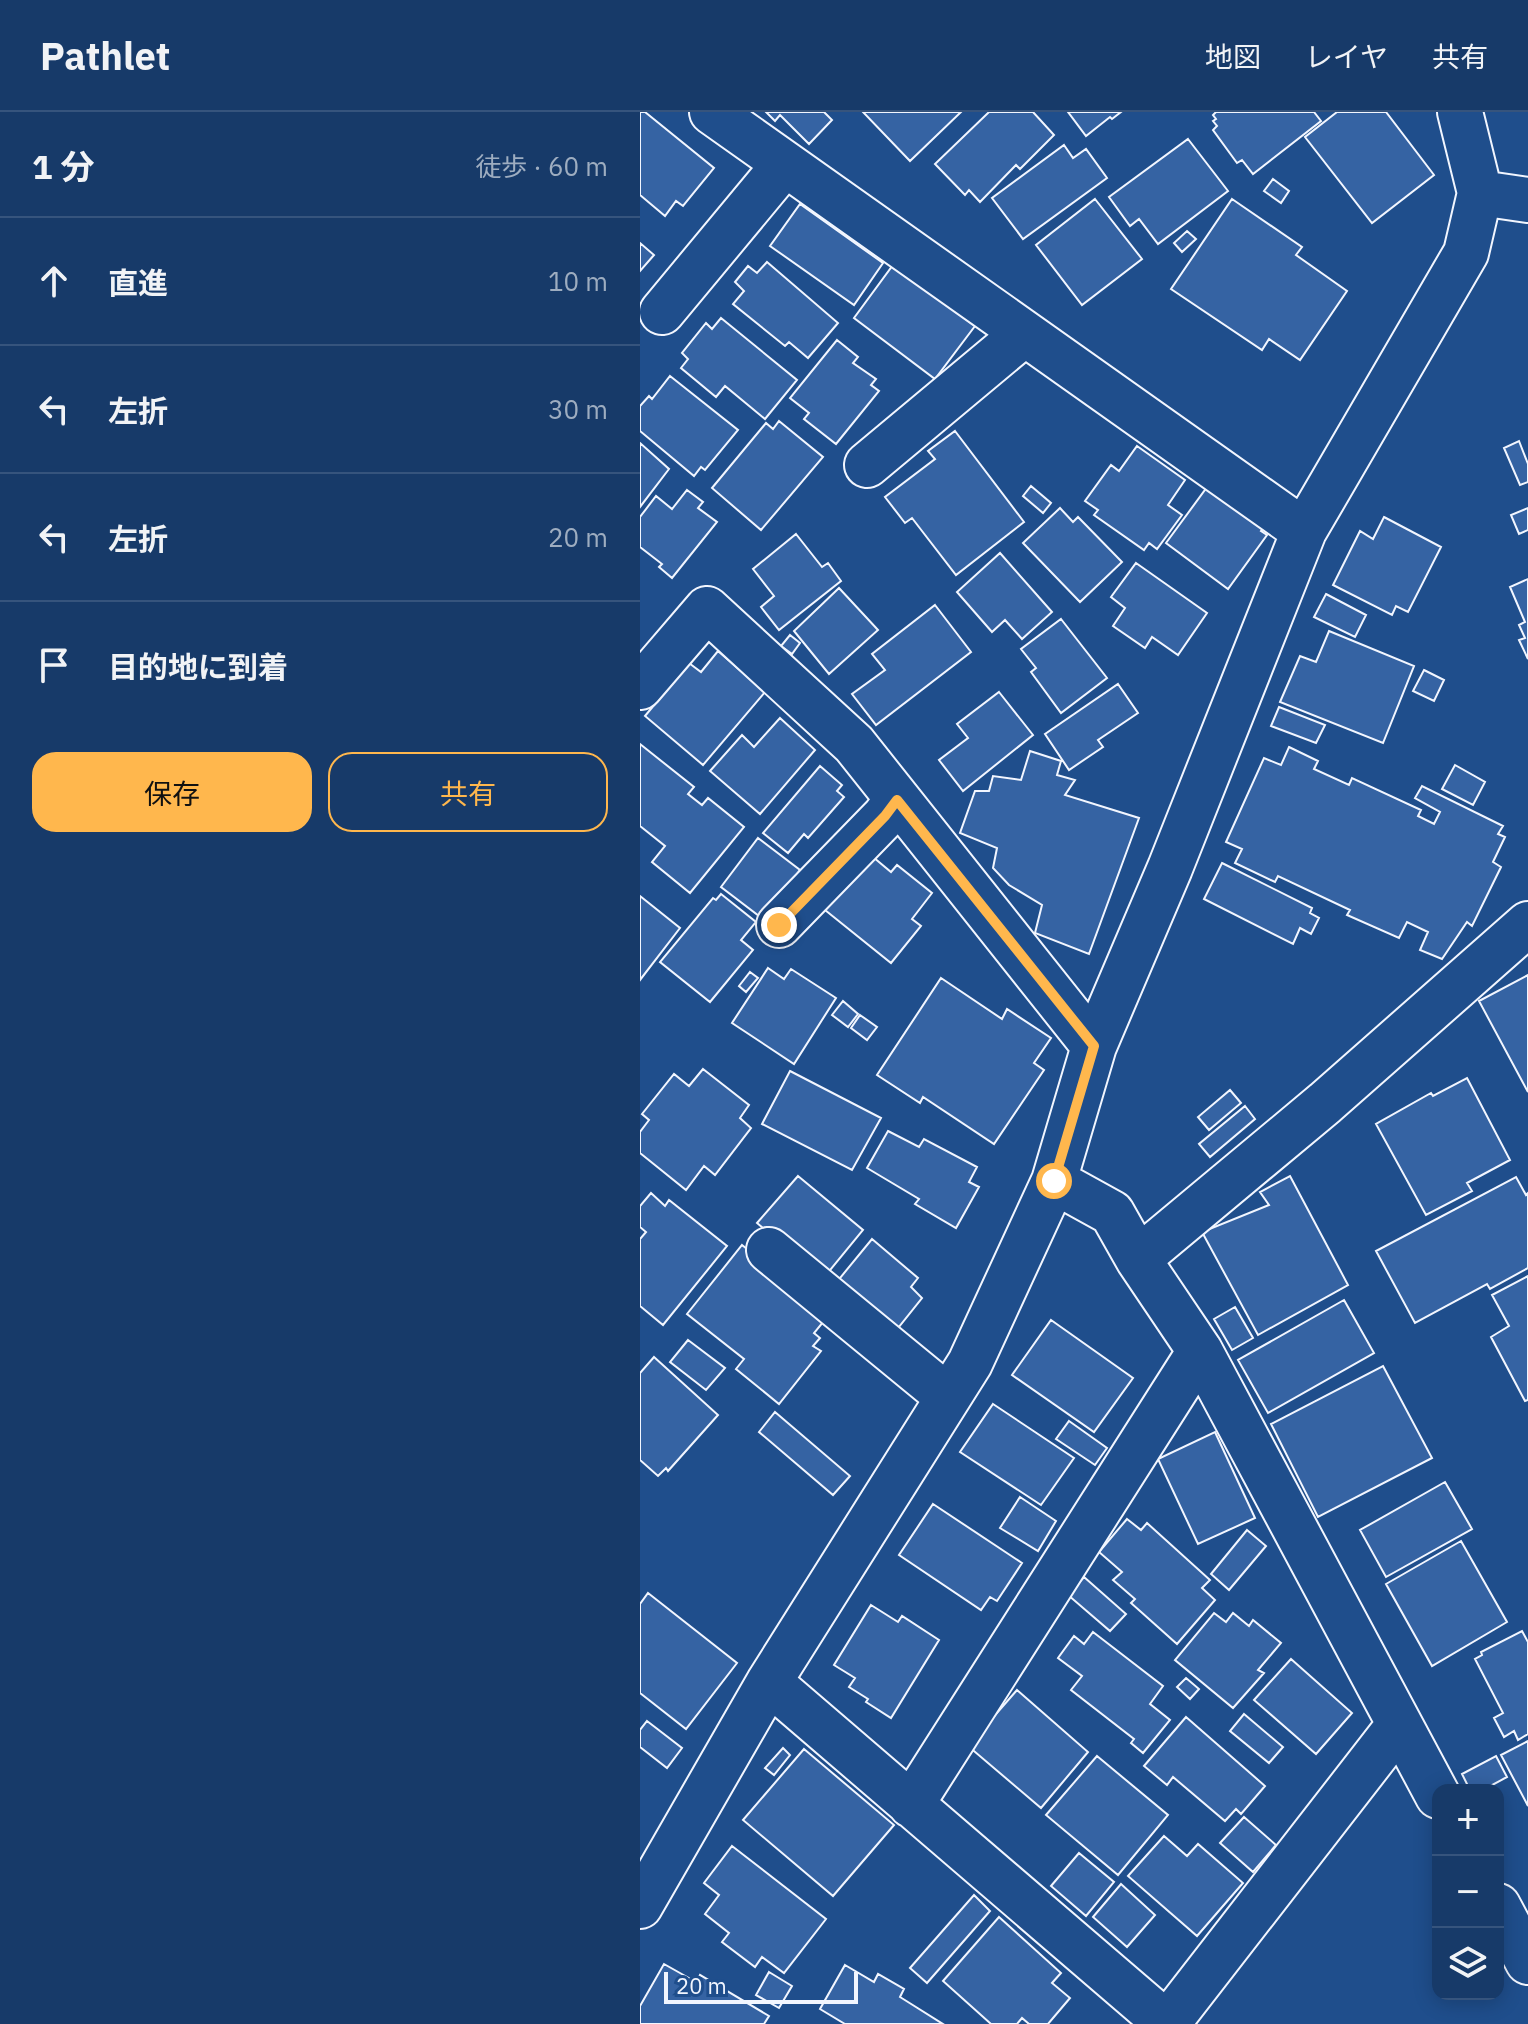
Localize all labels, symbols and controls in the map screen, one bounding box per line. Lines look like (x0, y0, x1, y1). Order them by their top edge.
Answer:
text: Pathlet (40, 31, 170, 80)
text: 地図 (1205, 38, 1261, 75)
text: レイヤ (1305, 38, 1388, 75)
text: 共有 (1432, 38, 1488, 75)
text: 1 分 (32, 144, 94, 188)
text: 徒歩 · 60 m (475, 149, 608, 183)
icon: ahead (32, 259, 76, 303)
text: 直進 (108, 263, 168, 302)
text: 10 m (548, 264, 608, 298)
icon: left (32, 387, 76, 431)
text: 左折 (108, 391, 168, 430)
text: 30 m (548, 392, 608, 426)
icon: left (32, 515, 76, 559)
text: 左折 (108, 519, 168, 558)
text: 20 m (548, 520, 608, 554)
icon: arrive (32, 643, 76, 687)
text: 目的地に到着 (108, 647, 288, 686)
button: 保存 (32, 752, 312, 832)
button: 共有 (328, 752, 608, 832)
route end (761, 907, 797, 943)
route start (1036, 1163, 1072, 1199)
map controls (1432, 1784, 1504, 2000)
button: + (1432, 1784, 1504, 1856)
button: − (1432, 1856, 1504, 1928)
button: layers (1432, 1928, 1504, 2000)
scale bar (664, 1968, 858, 2004)
text: 20 m (676, 1971, 727, 2000)

